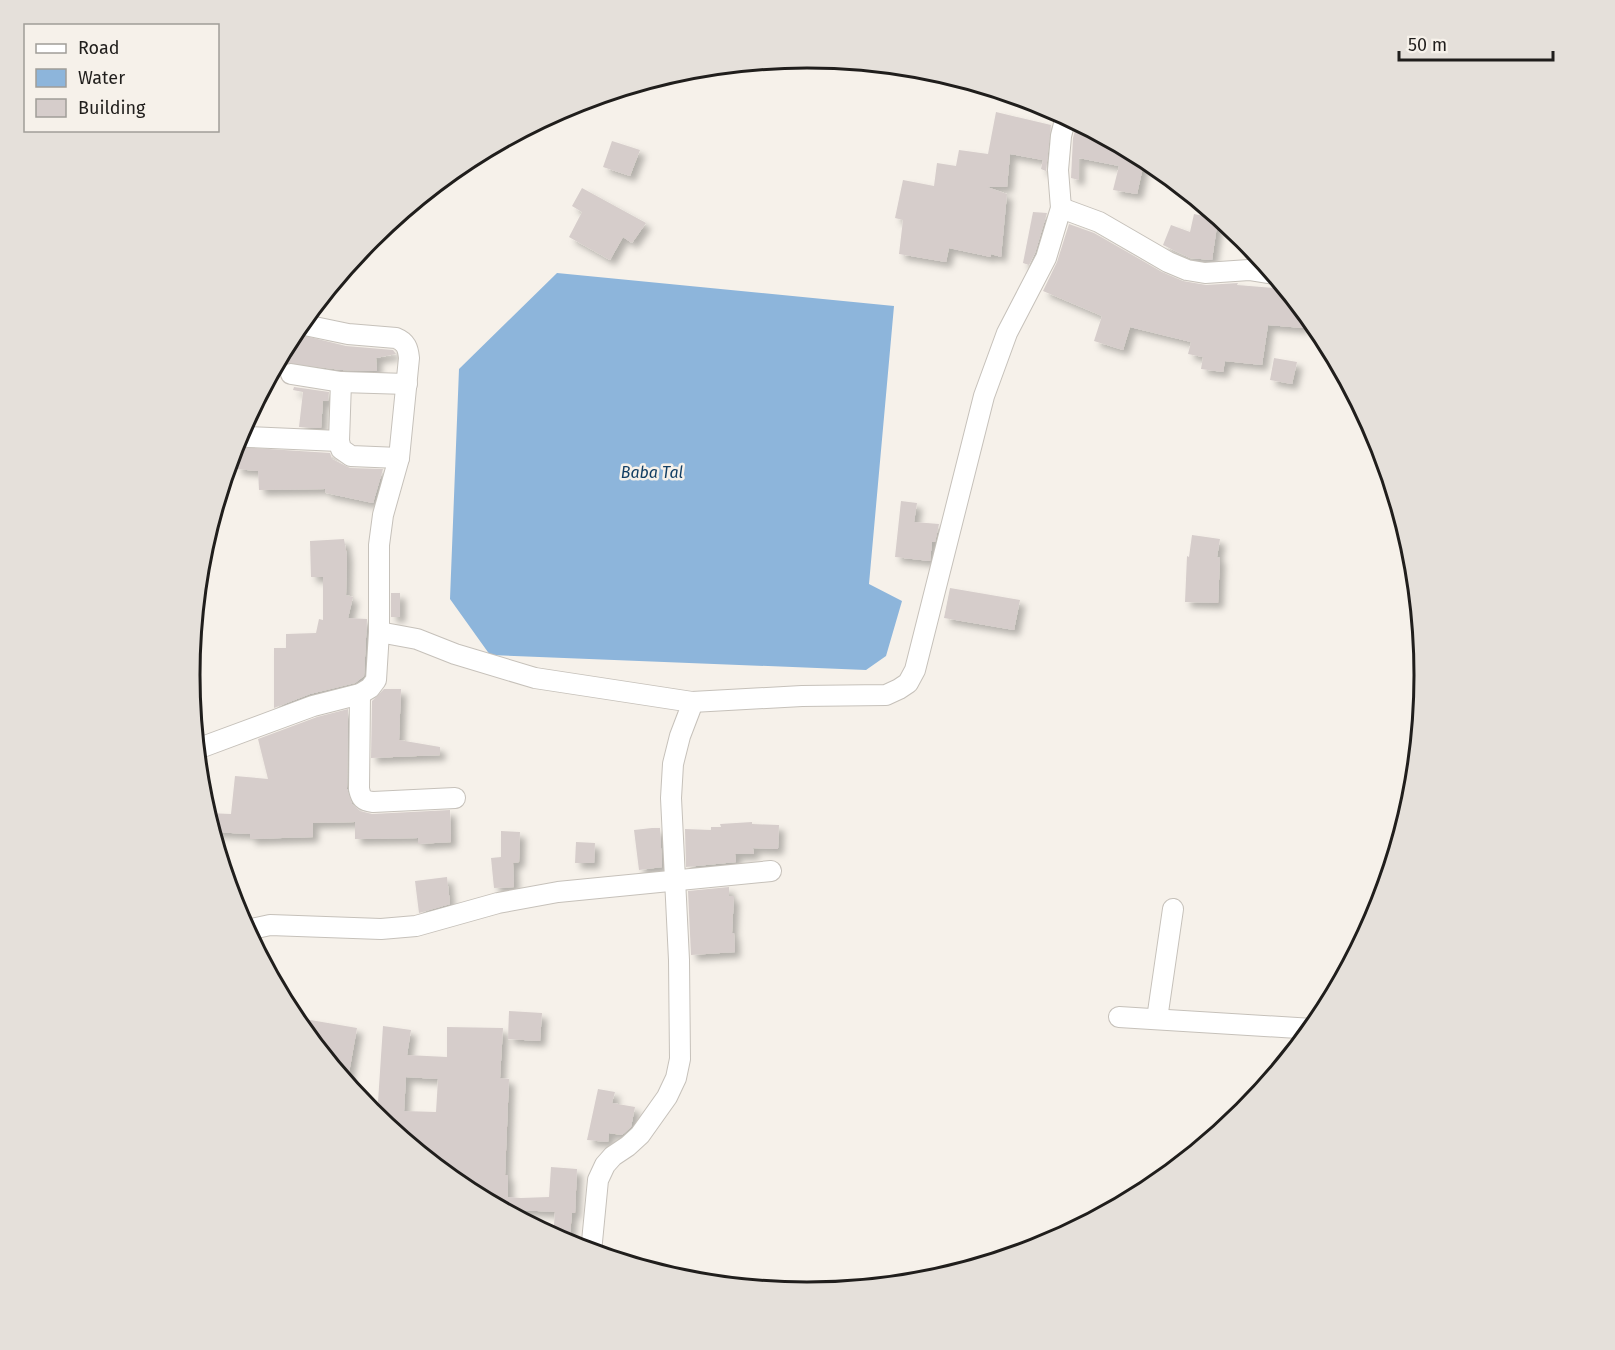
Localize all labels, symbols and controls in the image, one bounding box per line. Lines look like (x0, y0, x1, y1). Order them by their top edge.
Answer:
legend (24, 24, 219, 132)
scale bar (1399, 24, 1554, 62)
text: 50 m (1408, 34, 1447, 56)
text: Road (78, 37, 120, 59)
text: Water (78, 67, 125, 89)
text: Building (78, 97, 146, 119)
water label: Baba Tal (621, 463, 683, 482)

